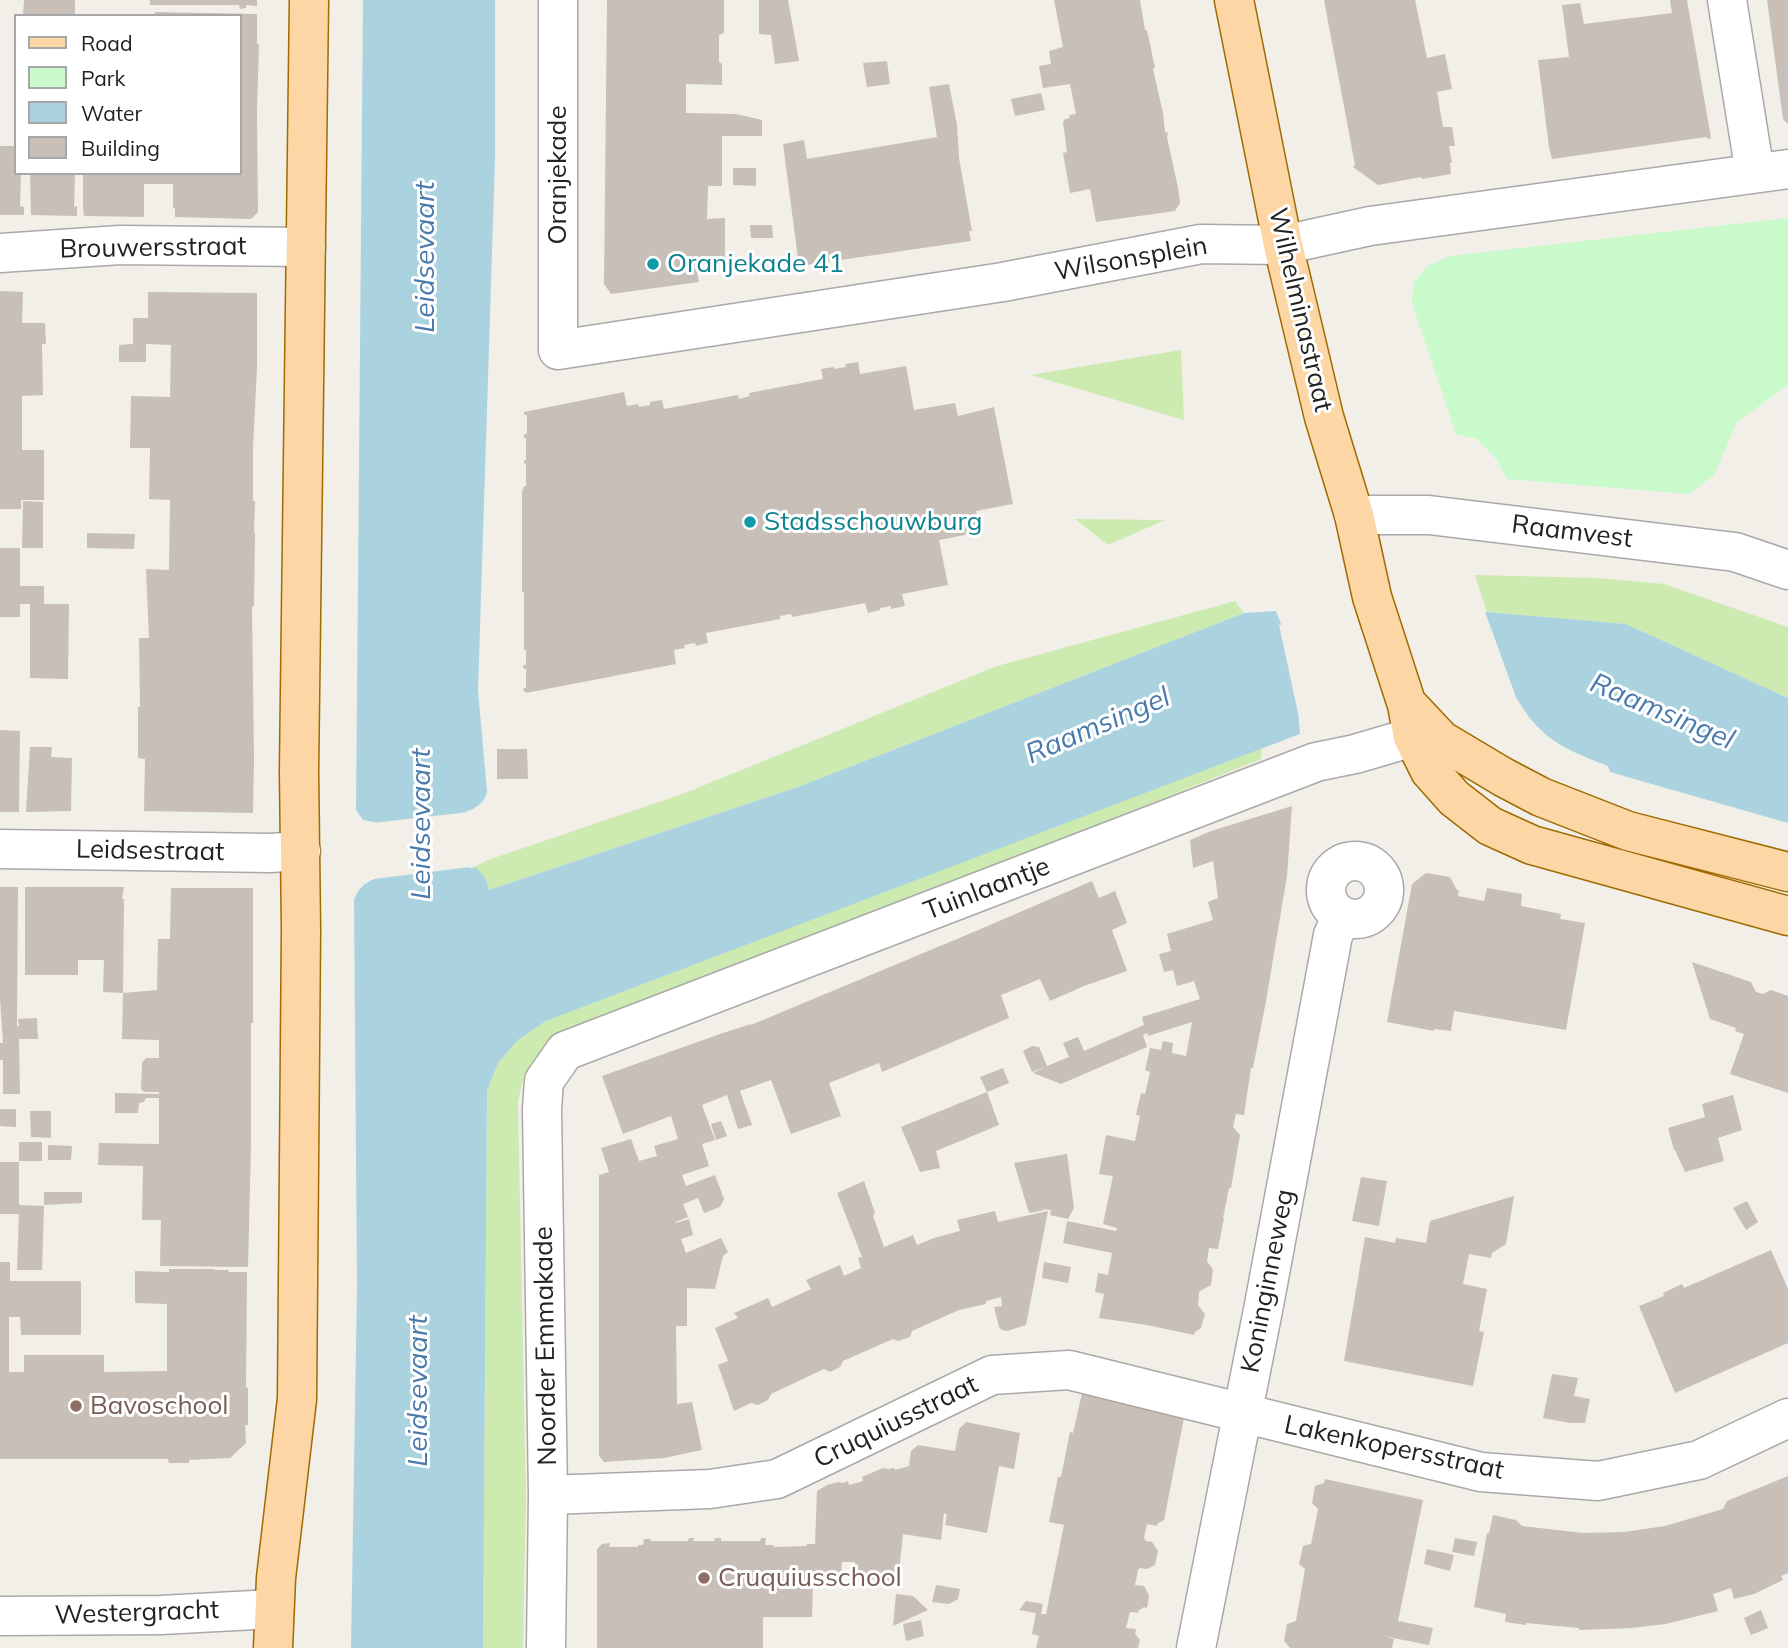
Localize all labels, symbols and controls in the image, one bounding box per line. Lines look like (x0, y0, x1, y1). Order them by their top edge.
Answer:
legend (14, 14, 242, 175)
text: Road (81, 30, 132, 56)
text: Park (81, 65, 125, 91)
text: Water (81, 100, 142, 126)
street label: Oranjekade (542, 105, 574, 245)
text: Building (81, 135, 160, 161)
water label: Leidsevaart (409, 181, 443, 333)
street label: Wilhelminastraat (1261, 205, 1339, 415)
street label: Wilsonsplein (1052, 230, 1210, 288)
street label: Brouwersstraat (59, 231, 247, 265)
place label: Oranjekade 41 (667, 248, 844, 280)
marker: Oranjekade 41 (645, 256, 661, 272)
place label: Stadsschouwburg (764, 506, 982, 538)
street label: Raamvest (1510, 509, 1634, 555)
marker: Stadsschouwburg (742, 514, 758, 530)
water label: Raamsingel (1585, 667, 1739, 757)
water label: Raamsingel (1021, 681, 1175, 771)
water label: Leidsevaart (405, 748, 439, 900)
street label: Leidsestraat (75, 834, 225, 868)
street label: Tuinlaantje (920, 851, 1054, 927)
street label: Koninginneweg (1235, 1187, 1301, 1375)
street label: Noorder Emmakade (528, 1226, 564, 1466)
water label: Leidsevaart (402, 1315, 436, 1467)
street label: Cruquiusstraat (809, 1369, 983, 1475)
place label: Bavoschool (90, 1390, 228, 1422)
marker: Bavoschool (68, 1398, 84, 1414)
street label: Lakenkopersstraat (1281, 1410, 1507, 1486)
place label: Cruquiusschool (718, 1562, 902, 1594)
marker: Cruquiusschool (696, 1570, 712, 1586)
street label: Westergracht (54, 1595, 220, 1631)

